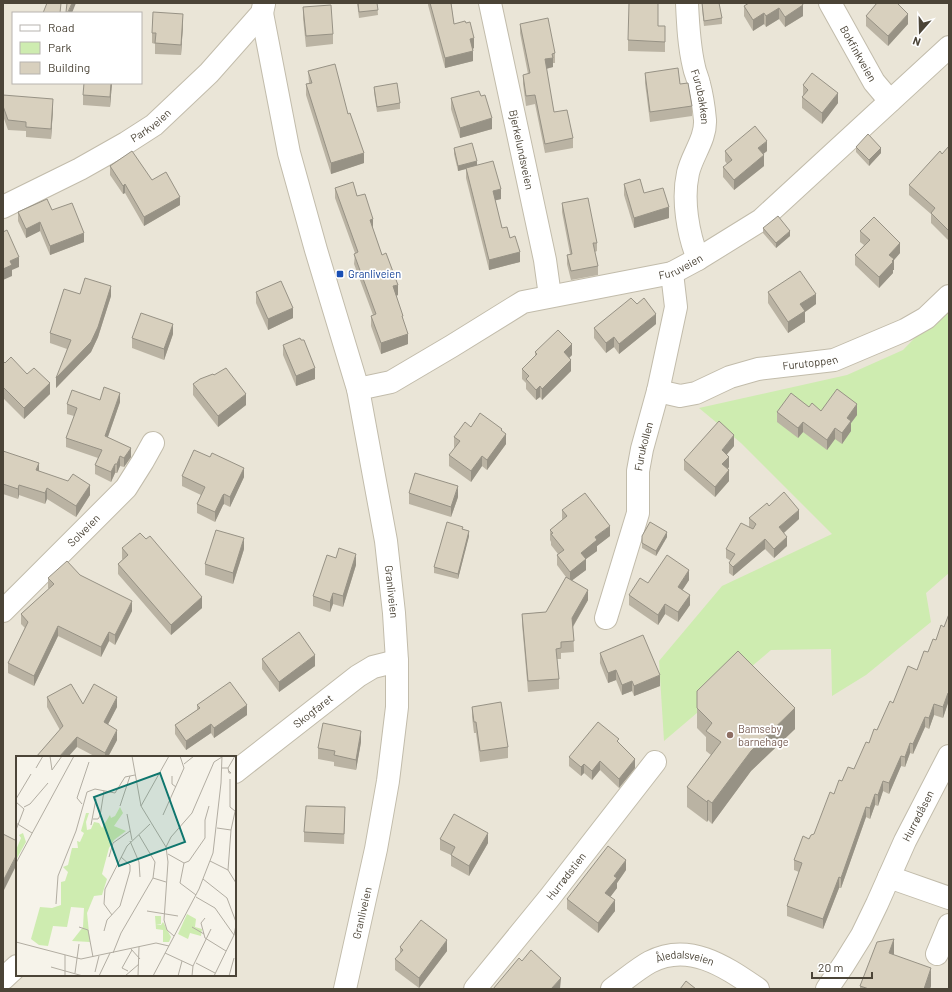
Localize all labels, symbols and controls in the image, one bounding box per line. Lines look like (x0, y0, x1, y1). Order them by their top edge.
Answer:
legend (12, 12, 142, 84)
north arrow (900, 12, 940, 52)
text: Road (48, 20, 75, 34)
street label: Bokfinkveien (838, 23, 879, 84)
text: N (911, 35, 922, 49)
text: Park (48, 40, 72, 54)
text: Building (48, 60, 90, 74)
street label: Furubakken (689, 67, 712, 125)
street label: Parkveien (128, 106, 173, 144)
street label: Bjerkelundsveien (507, 108, 537, 191)
street label: Furuveien (657, 251, 705, 281)
place label: Granliveien (348, 267, 401, 280)
marker: Granliveien (335, 269, 345, 279)
street label: Furutoppen (782, 352, 840, 372)
street label: Furukollen (631, 420, 655, 472)
street label: Solveien (64, 511, 102, 549)
street label: Granliveien (383, 564, 401, 619)
street label: Skogfaret (290, 691, 335, 730)
place label: Bamseby barnehage (738, 722, 789, 748)
marker: Bamseby barnehage (725, 730, 735, 740)
inset map (16, 756, 236, 976)
street label: Hurrødåsen (899, 788, 936, 843)
street label: Hurrødstien (543, 849, 588, 902)
street label: Granliveien (349, 885, 374, 940)
street label: Åledalsveien (653, 947, 717, 968)
scale bar (812, 954, 872, 980)
text: 20 m (818, 960, 844, 974)

